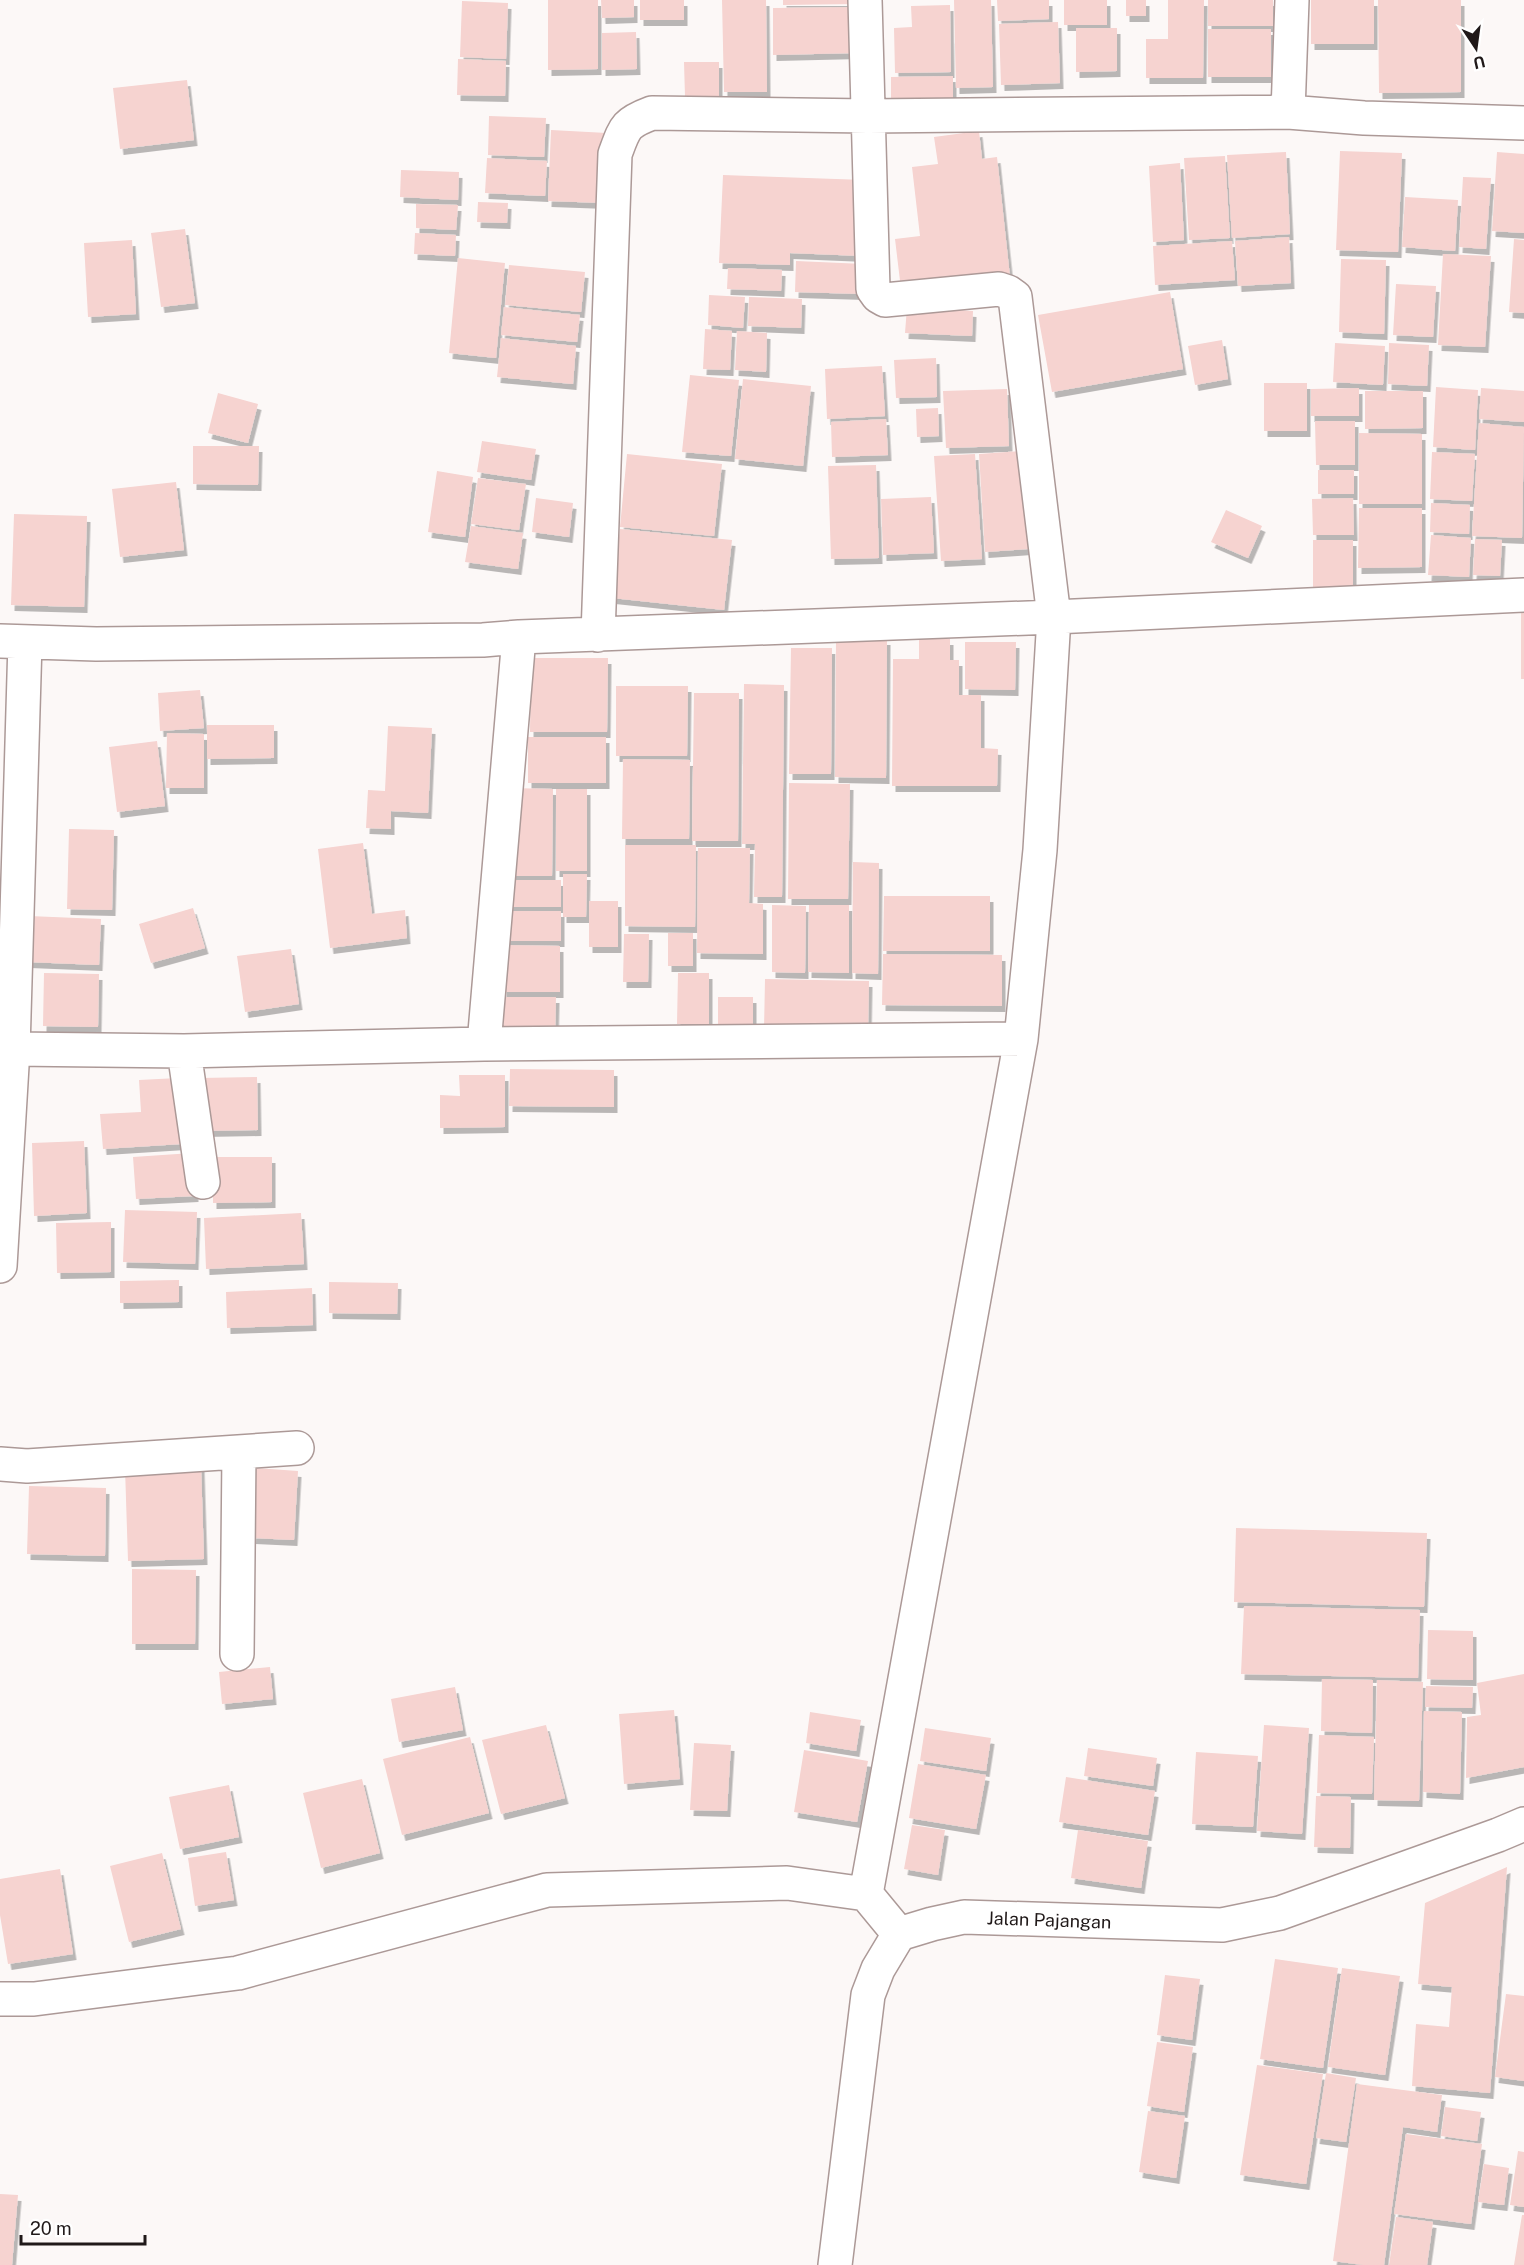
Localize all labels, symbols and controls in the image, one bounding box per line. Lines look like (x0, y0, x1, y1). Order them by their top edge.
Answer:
north arrow (1446, 18, 1506, 78)
text: U (1471, 52, 1487, 73)
street label: Jalan Pajangan (986, 1907, 1112, 1933)
scale bar (21, 2208, 146, 2246)
text: 20 m (30, 2218, 72, 2239)

